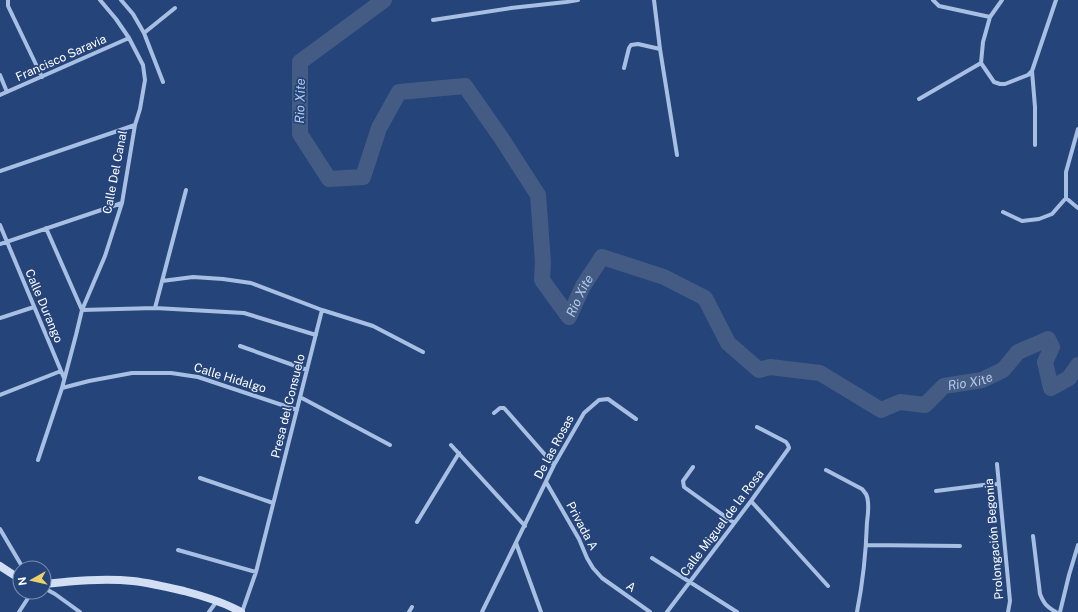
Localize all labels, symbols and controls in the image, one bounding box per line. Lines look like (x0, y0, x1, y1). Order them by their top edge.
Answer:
street label: Francisco Saravia (13, 32, 109, 84)
water label: Rio Xite (292, 78, 308, 124)
street label: Calle Del Canal (100, 129, 130, 215)
street label: Calle Durango (22, 267, 66, 345)
water label: Rio Xite (563, 271, 596, 319)
street label: Presa del Consuelo (268, 352, 308, 460)
street label: Calle Hidalgo (192, 360, 268, 396)
water label: Rio Xite (947, 369, 995, 393)
street label: De las Rosas (531, 413, 577, 481)
street label: Calle Miguel de la Rosa (677, 467, 767, 579)
street label: Prolongación Begonia (982, 478, 1006, 600)
street label: Privada A (563, 499, 601, 553)
north arrow (12, 560, 52, 600)
text: N (16, 576, 29, 586)
street label: A (623, 579, 639, 595)

